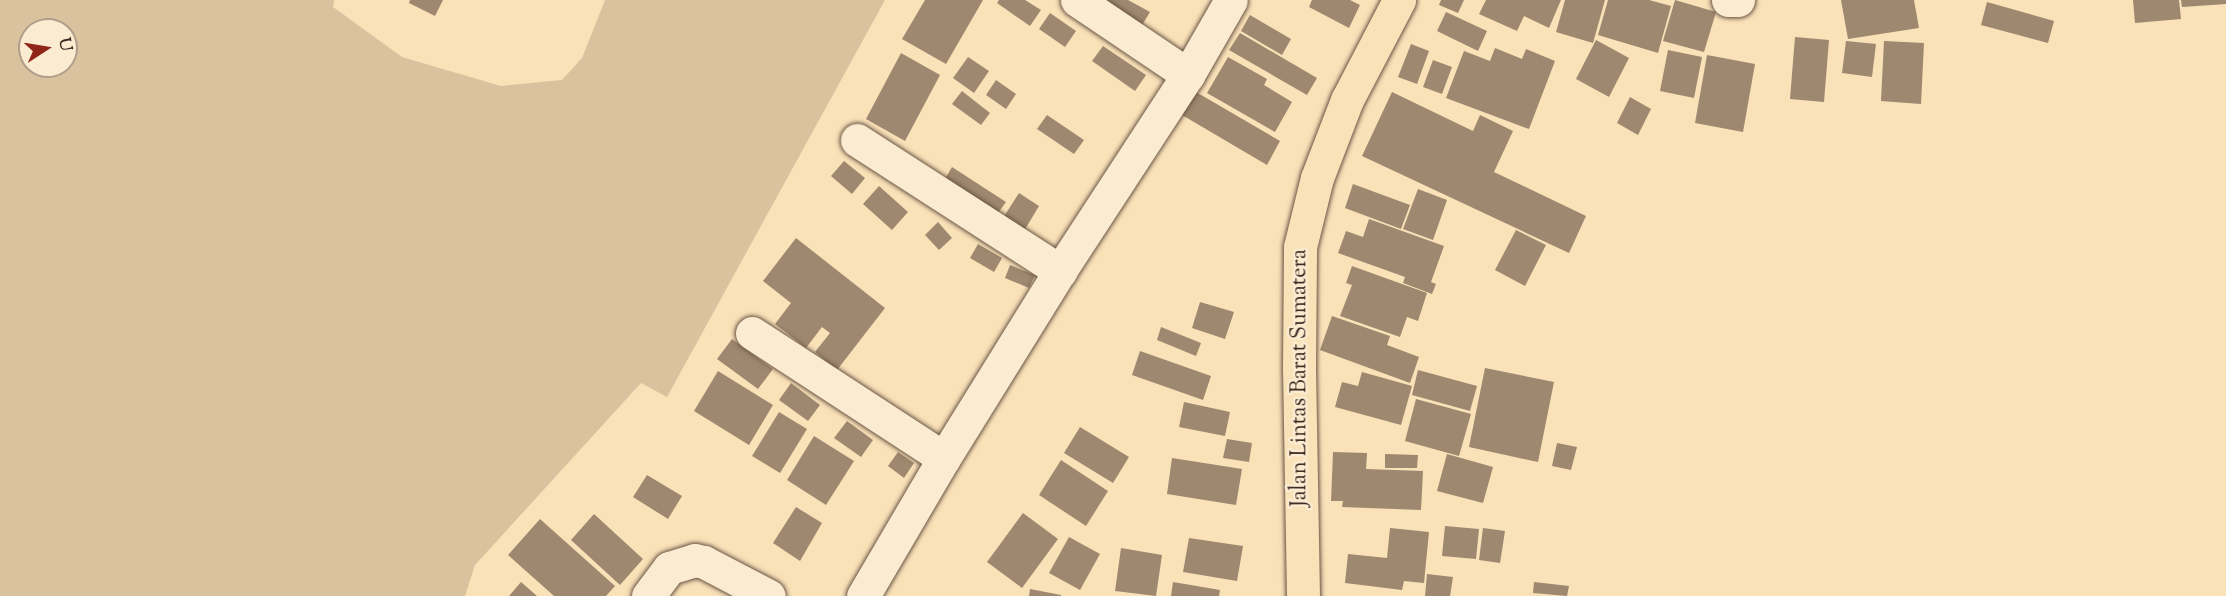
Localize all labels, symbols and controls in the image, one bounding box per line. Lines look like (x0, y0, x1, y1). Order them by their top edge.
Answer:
north arrow (18, 18, 78, 78)
text: U (52, 36, 77, 53)
street label: Jalan Lintas Barat Sumatera (1288, 249, 1314, 507)

